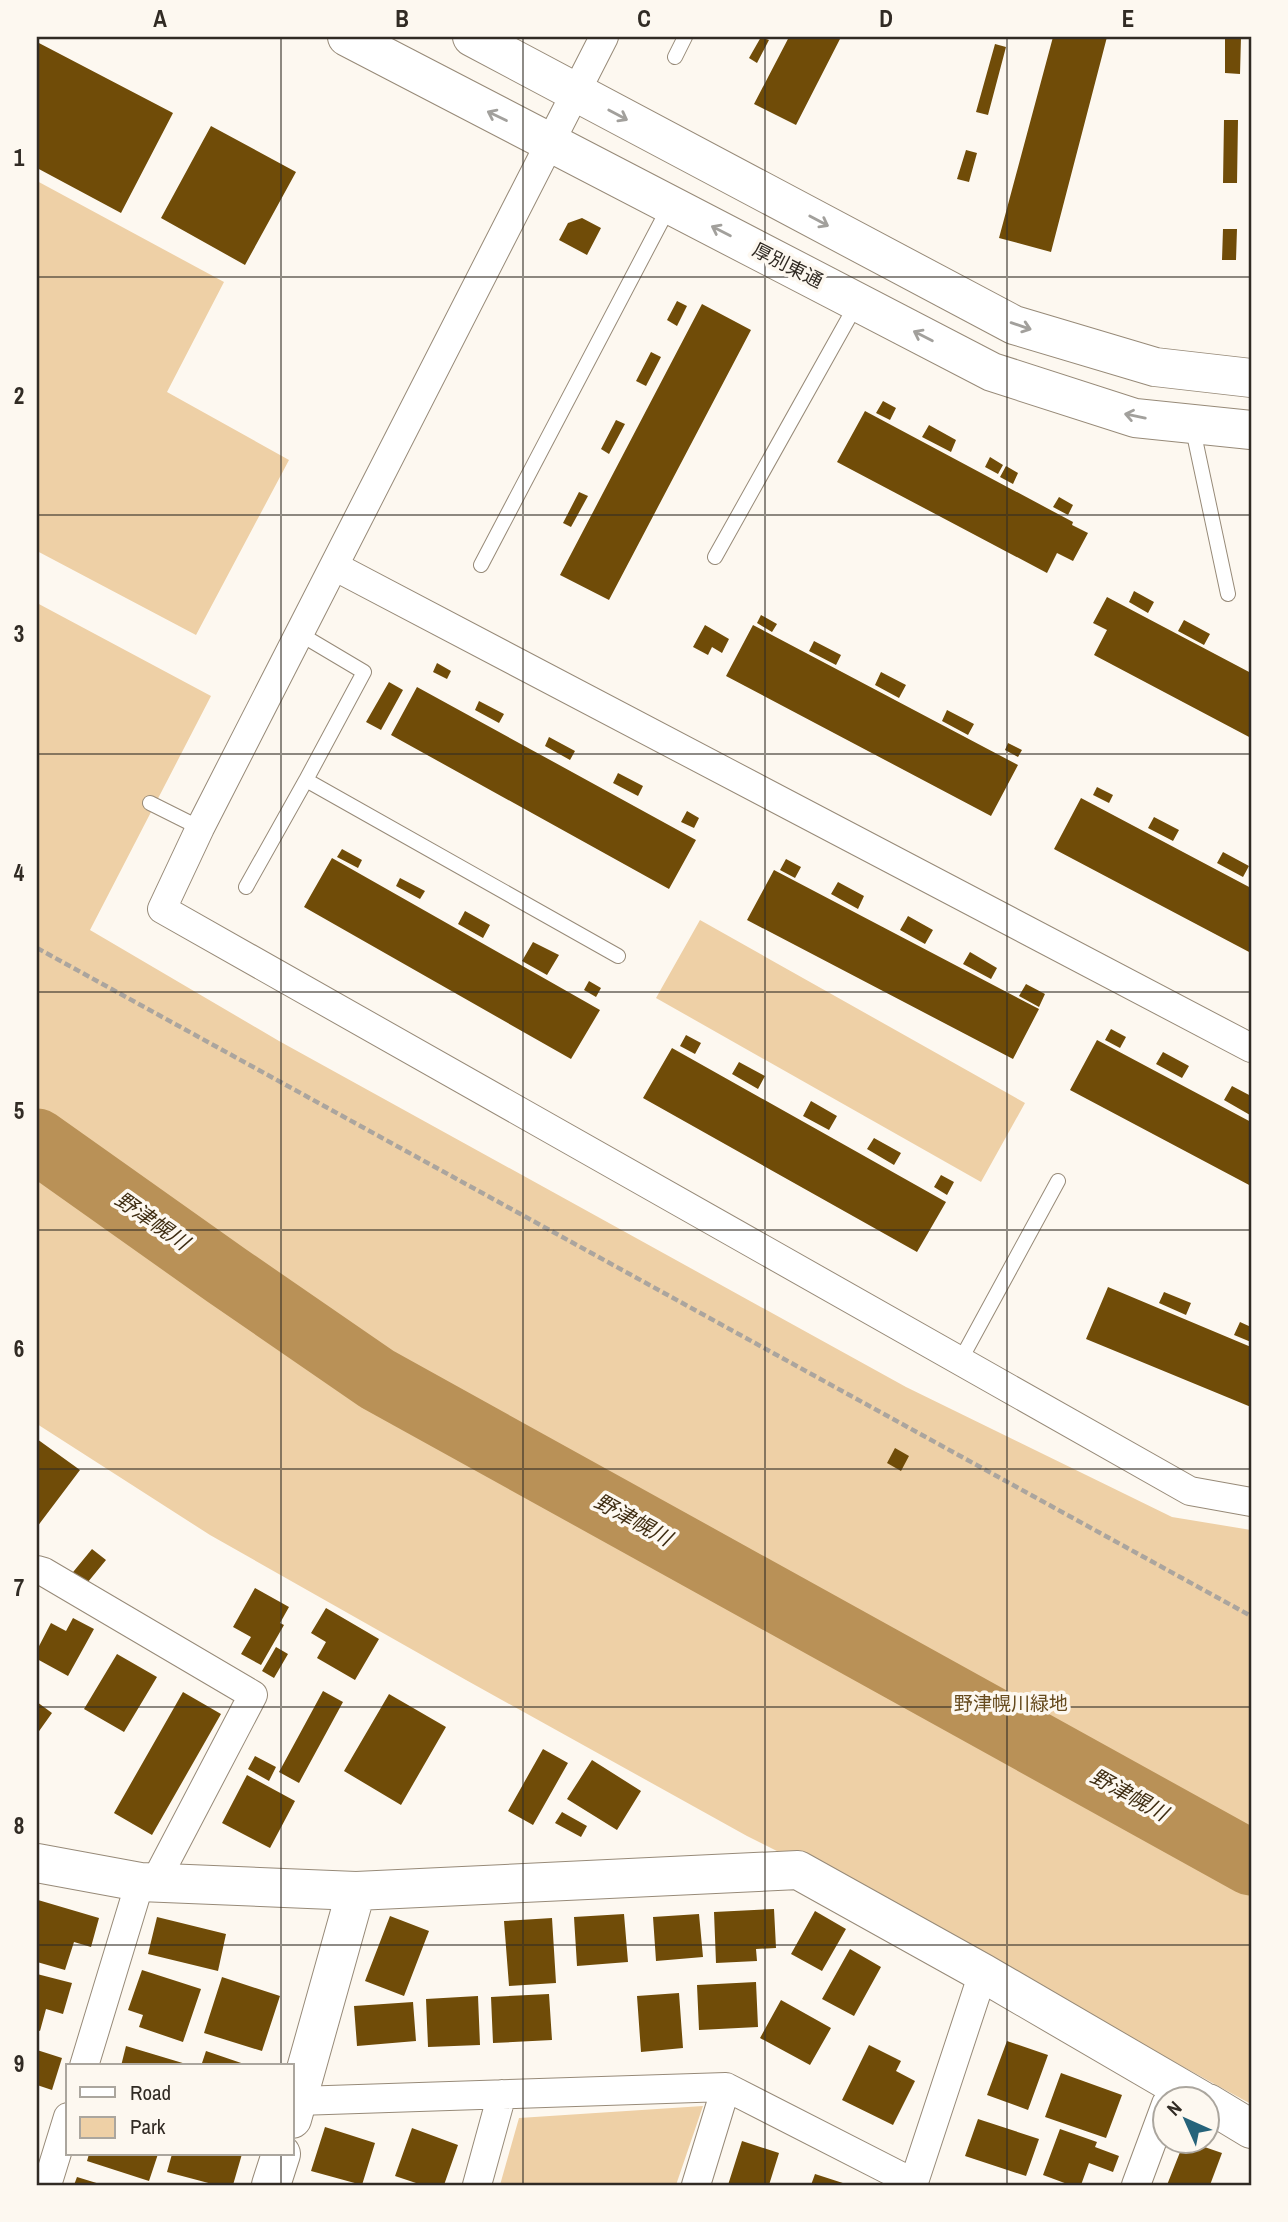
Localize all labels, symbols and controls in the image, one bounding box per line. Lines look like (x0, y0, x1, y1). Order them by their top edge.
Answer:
text: A (153, 3, 167, 34)
text: B (395, 3, 409, 34)
text: C (637, 3, 651, 34)
text: D (879, 3, 893, 34)
text: E (1122, 3, 1134, 34)
one-way arrow (487, 108, 508, 122)
one-way arrow (608, 108, 628, 122)
text: 1 (14, 142, 25, 173)
one-way arrow (809, 215, 829, 229)
one-way arrow (711, 223, 732, 237)
street label: 厚別東通 (748, 236, 828, 294)
one-way arrow (1009, 321, 1031, 333)
one-way arrow (913, 328, 934, 342)
text: 2 (14, 380, 24, 411)
one-way arrow (1124, 409, 1147, 423)
text: 3 (14, 618, 24, 649)
text: 4 (14, 857, 25, 888)
text: 5 (14, 1095, 24, 1126)
water label: 野津幌川 (110, 1185, 197, 1258)
text: 6 (14, 1333, 24, 1364)
water label: 野津幌川 (589, 1487, 679, 1554)
text: 7 (14, 1572, 24, 1603)
park label: 野津幌川緑地 (954, 1690, 1068, 1716)
water label: 野津幌川 (1085, 1762, 1175, 1829)
text: 8 (14, 1810, 24, 1841)
text: 9 (14, 2048, 24, 2079)
legend (66, 2064, 294, 2156)
text: Road (130, 2078, 171, 2107)
north arrow (1152, 2086, 1222, 2156)
text: N (1161, 2095, 1187, 2121)
text: Park (130, 2112, 166, 2141)

